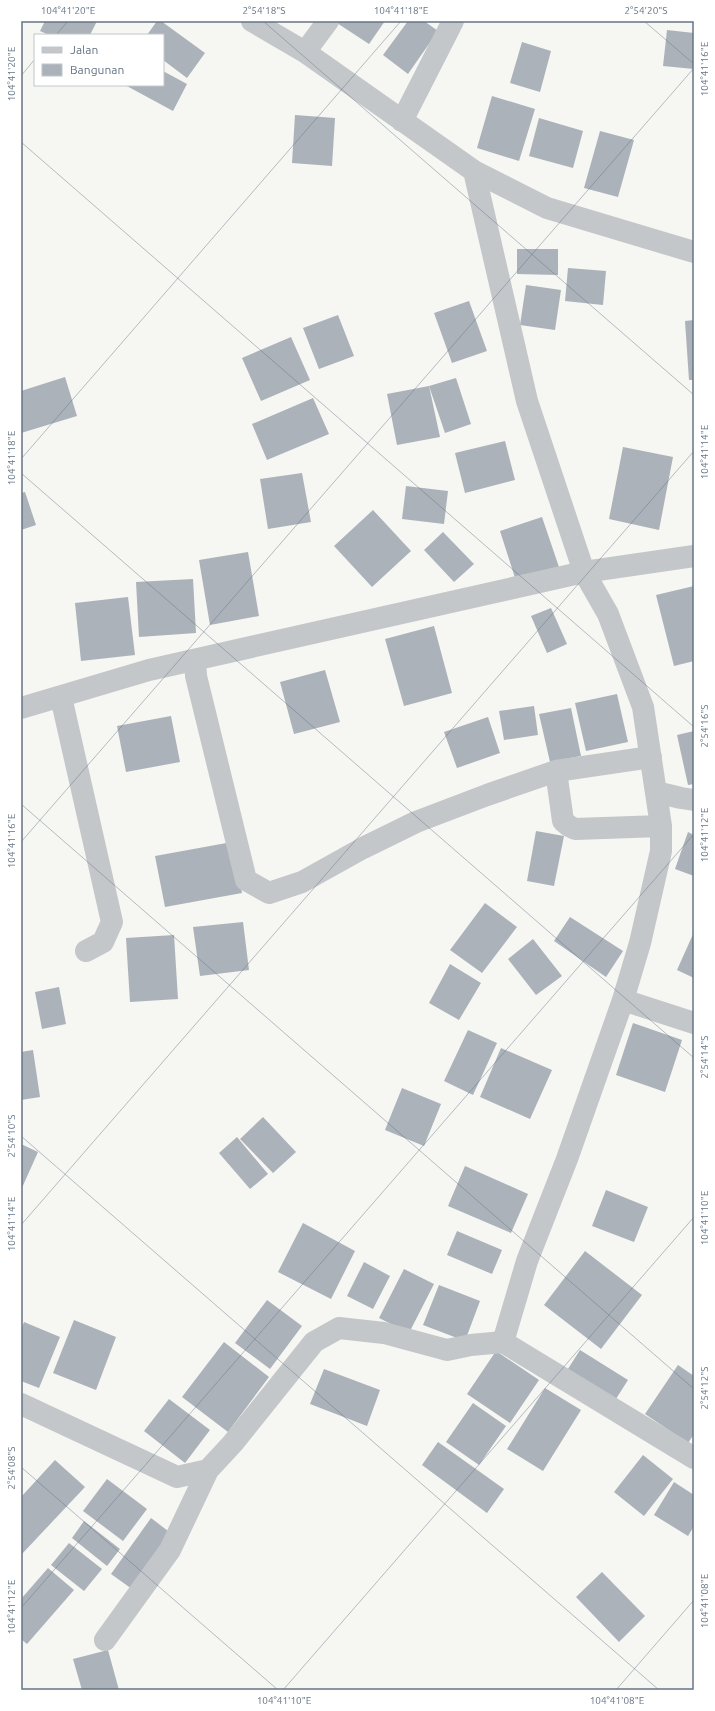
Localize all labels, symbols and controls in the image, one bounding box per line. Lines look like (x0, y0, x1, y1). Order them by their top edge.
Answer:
text: 104°41'20"E (41, 5, 96, 16)
text: 2°54'18"S (242, 5, 286, 16)
text: 104°41'18"E (374, 5, 429, 16)
text: 2°54'20"S (624, 5, 668, 16)
legend (34, 34, 164, 86)
text: 104°41'16"E (699, 41, 710, 96)
text: Jalan (70, 43, 98, 56)
text: 104°41'20"E (6, 46, 17, 101)
text: Bangunan (70, 63, 124, 76)
text: 104°41'14"E (699, 424, 710, 479)
text: 104°41'18"E (6, 430, 17, 485)
text: 2°54'16"S (699, 704, 710, 748)
text: 104°41'12"E (699, 807, 710, 862)
text: 104°41'16"E (6, 813, 17, 868)
text: 2°54'14"S (699, 1035, 710, 1079)
text: 2°54'10"S (6, 1114, 17, 1158)
text: 104°41'10"E (699, 1190, 710, 1245)
text: 104°41'14"E (6, 1196, 17, 1251)
text: 2°54'12"S (699, 1366, 710, 1410)
text: 2°54'08"S (6, 1446, 17, 1490)
text: 104°41'08"E (699, 1573, 710, 1628)
text: 104°41'12"E (6, 1579, 17, 1634)
text: 104°41'10"E (257, 1695, 312, 1706)
text: 104°41'08"E (590, 1695, 645, 1706)

